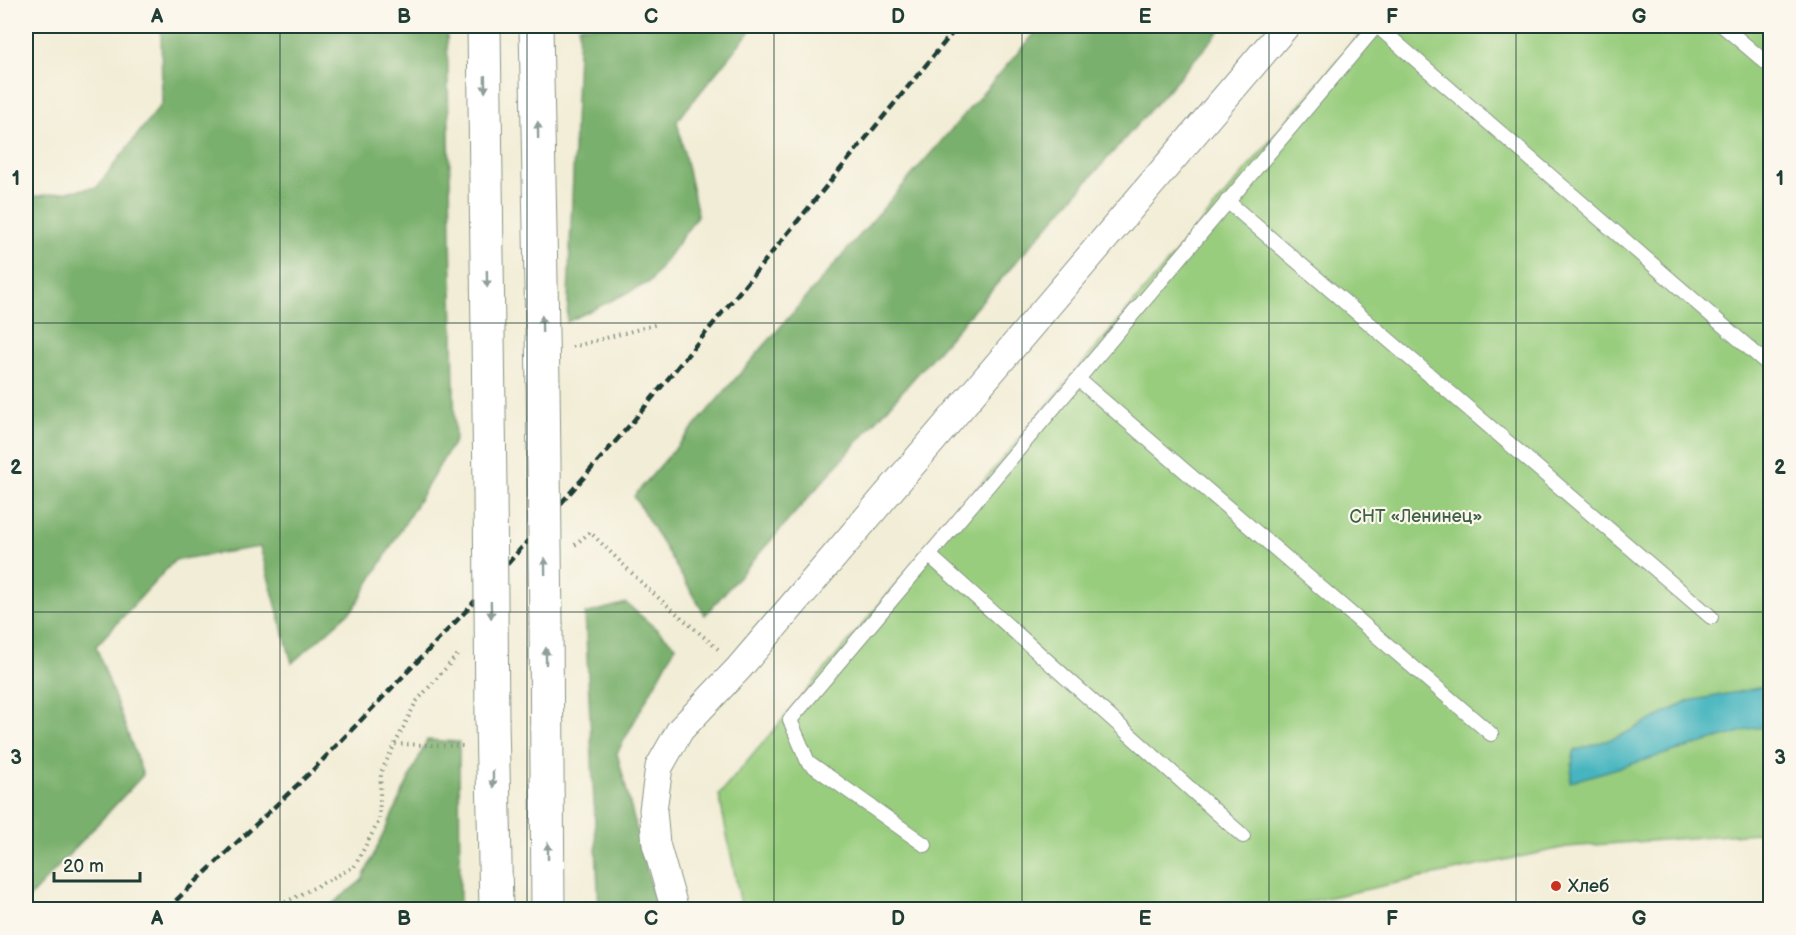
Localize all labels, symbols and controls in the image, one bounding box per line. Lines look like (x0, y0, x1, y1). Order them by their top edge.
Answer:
text: A (150, 5, 164, 29)
text: B (397, 5, 411, 29)
text: C (644, 5, 658, 29)
text: D (891, 5, 905, 29)
text: E (1139, 5, 1152, 29)
text: F (1386, 5, 1398, 29)
text: G (1632, 5, 1647, 29)
one-way arrow (480, 74, 490, 93)
one-way arrow (533, 120, 542, 139)
text: 1 (12, 167, 20, 191)
text: 1 (1776, 167, 1784, 191)
one-way arrow (482, 269, 492, 288)
one-way arrow (537, 315, 546, 334)
text: 2 (10, 456, 22, 480)
text: 2 (1774, 456, 1786, 480)
park label: СНТ «Ленинец» (1350, 506, 1482, 527)
one-way arrow (540, 557, 550, 576)
one-way arrow (486, 600, 496, 619)
one-way arrow (541, 647, 551, 666)
text: 3 (10, 746, 22, 770)
text: 3 (1774, 746, 1786, 770)
one-way arrow (489, 769, 498, 788)
one-way arrow (543, 842, 552, 861)
scale bar (54, 845, 140, 883)
text: 20 m (63, 856, 104, 877)
place label: Хлеб (1568, 876, 1609, 897)
marker: Хлеб (1549, 879, 1563, 893)
text: A (150, 907, 164, 931)
text: B (397, 907, 411, 931)
text: C (644, 907, 658, 931)
text: D (891, 907, 905, 931)
text: E (1139, 907, 1152, 931)
text: F (1386, 907, 1398, 931)
text: G (1632, 907, 1647, 931)

